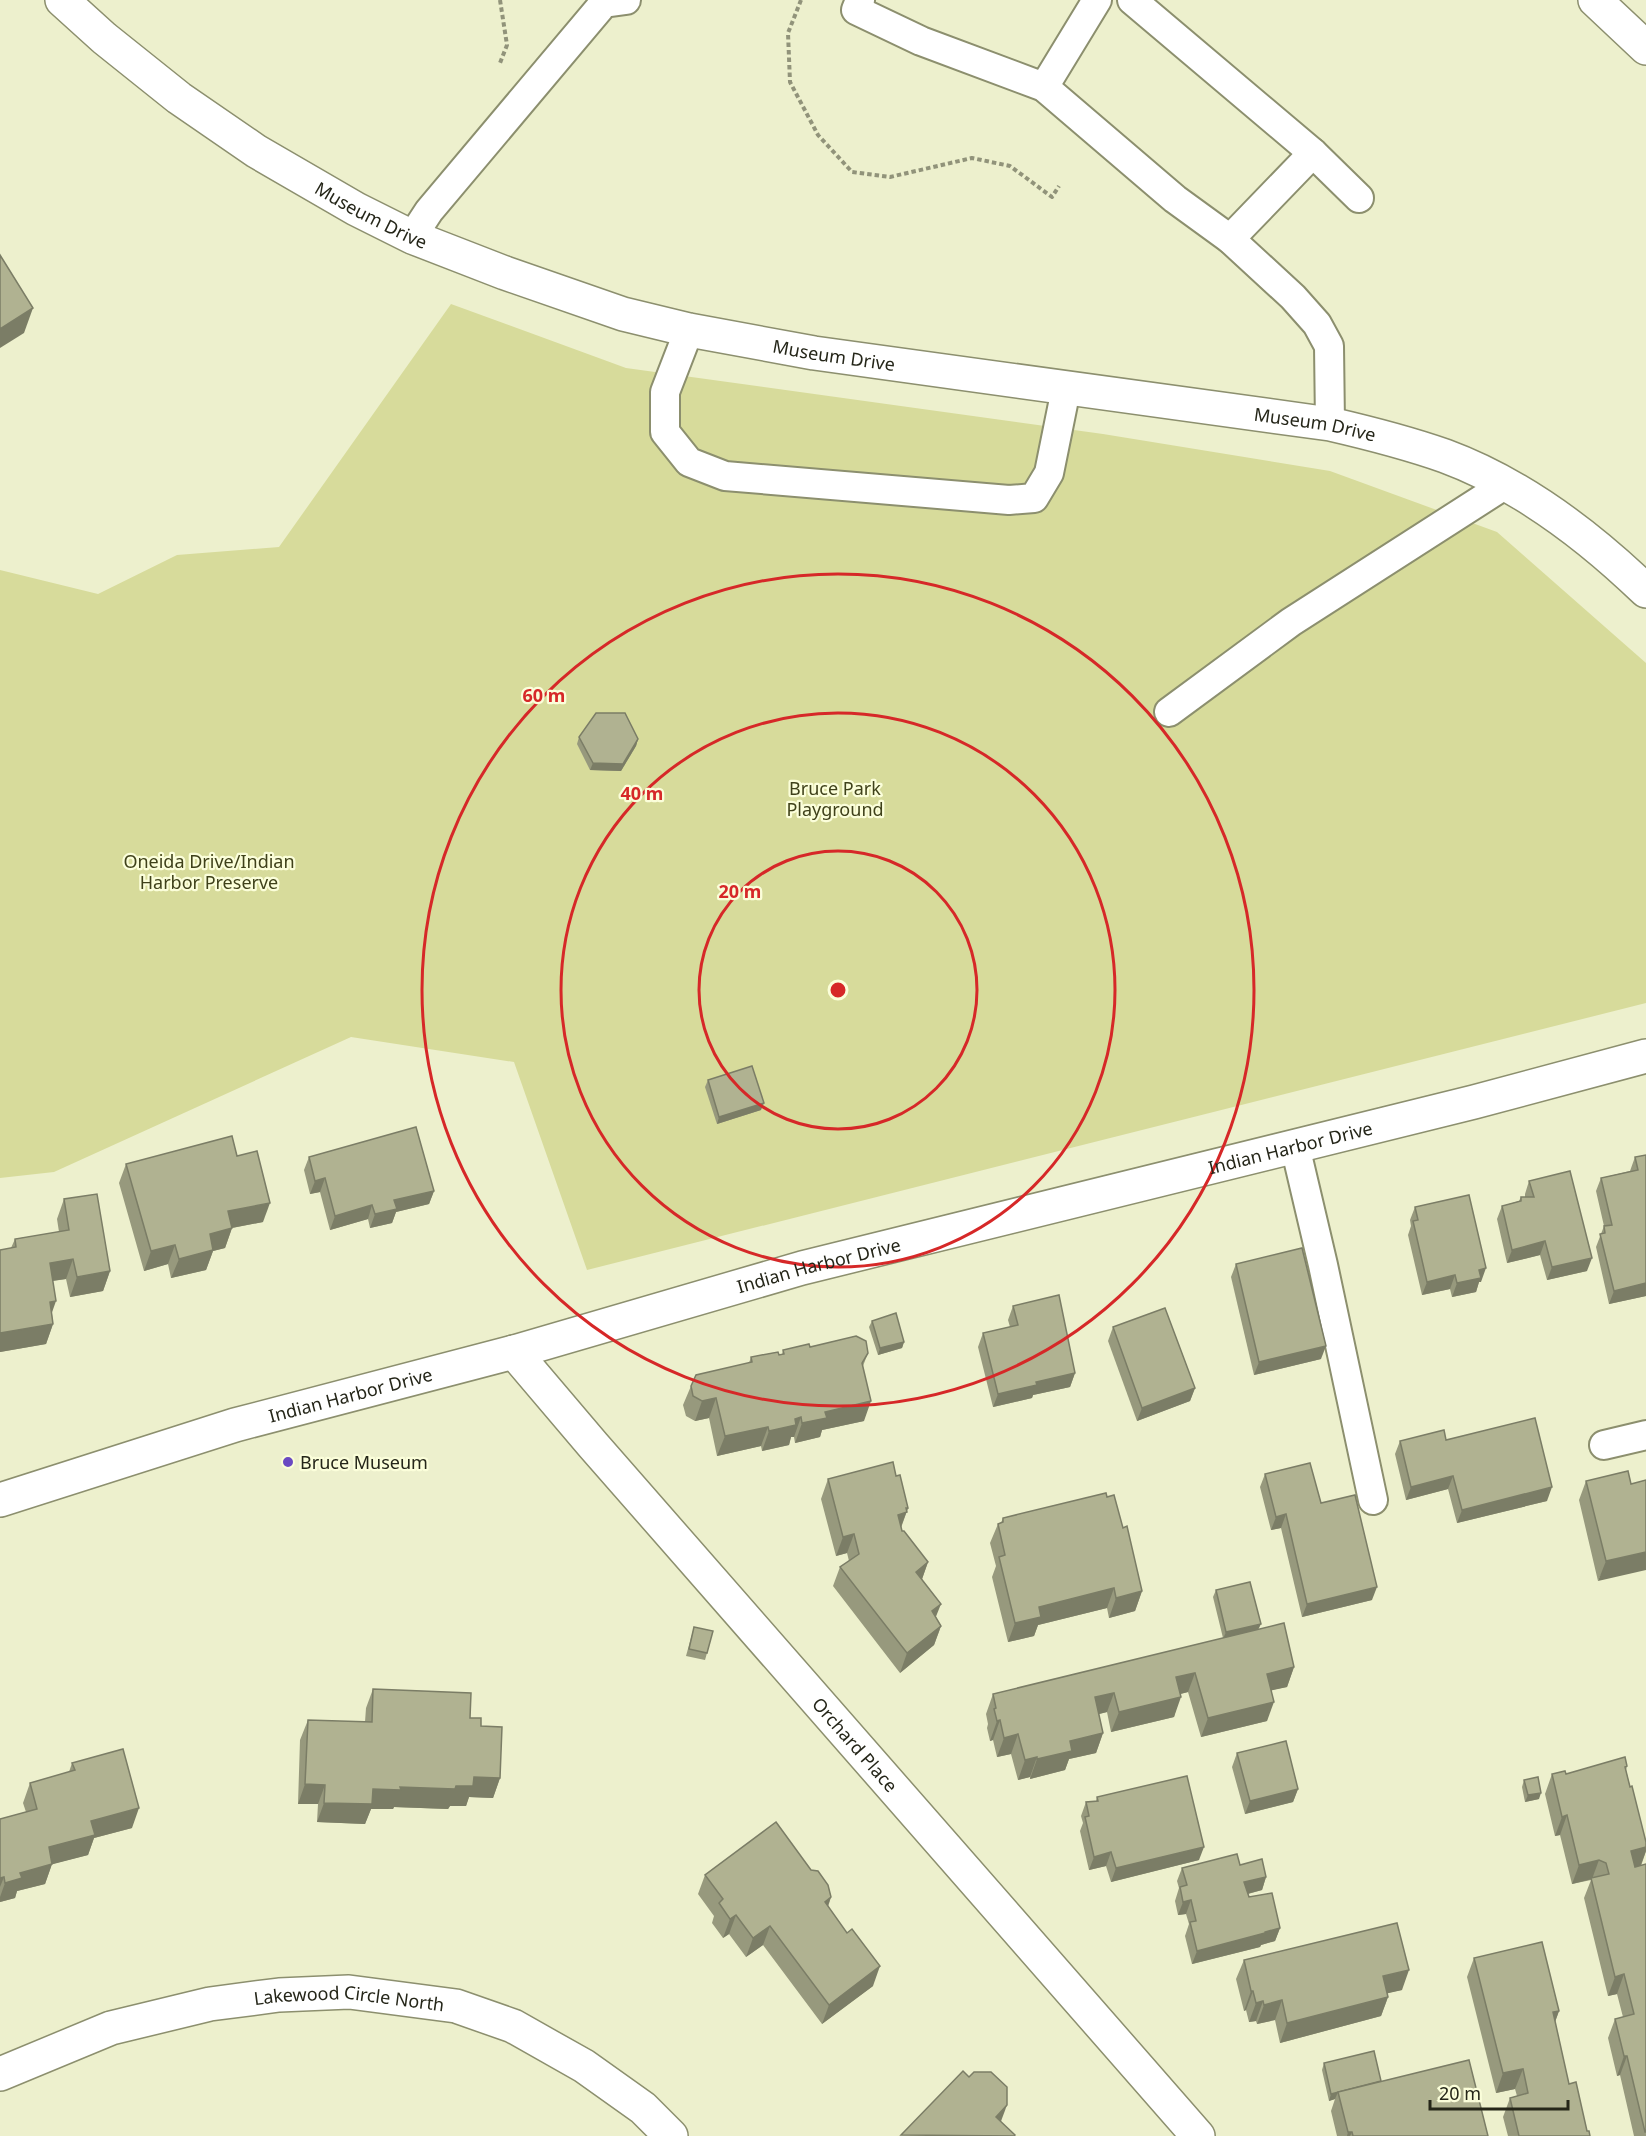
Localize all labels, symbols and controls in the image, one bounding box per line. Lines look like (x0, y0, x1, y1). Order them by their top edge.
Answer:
street label: Museum Drive (311, 176, 431, 254)
street label: Museum Drive (771, 334, 897, 376)
street label: Museum Drive (1252, 402, 1379, 447)
text: 60 m (523, 683, 565, 707)
park label: Bruce Park Playground (786, 776, 884, 821)
text: 40 m (621, 781, 663, 805)
park label: Oneida Drive/Indian Harbor Preserve (123, 849, 295, 894)
text: 20 m (719, 879, 761, 903)
centre of rings (828, 980, 848, 1000)
street label: Indian Harbor Drive (1206, 1116, 1375, 1179)
street label: Indian Harbor Drive (734, 1232, 903, 1298)
street label: Indian Harbor Drive (266, 1362, 435, 1428)
place label: Bruce Museum (300, 1450, 428, 1474)
marker: Bruce Museum (281, 1455, 295, 1469)
street label: Orchard Place (807, 1692, 903, 1797)
street label: Lakewood Circle North (252, 1979, 446, 2016)
scale bar (1430, 2073, 1568, 2111)
text: 20 m (1439, 2081, 1481, 2105)

